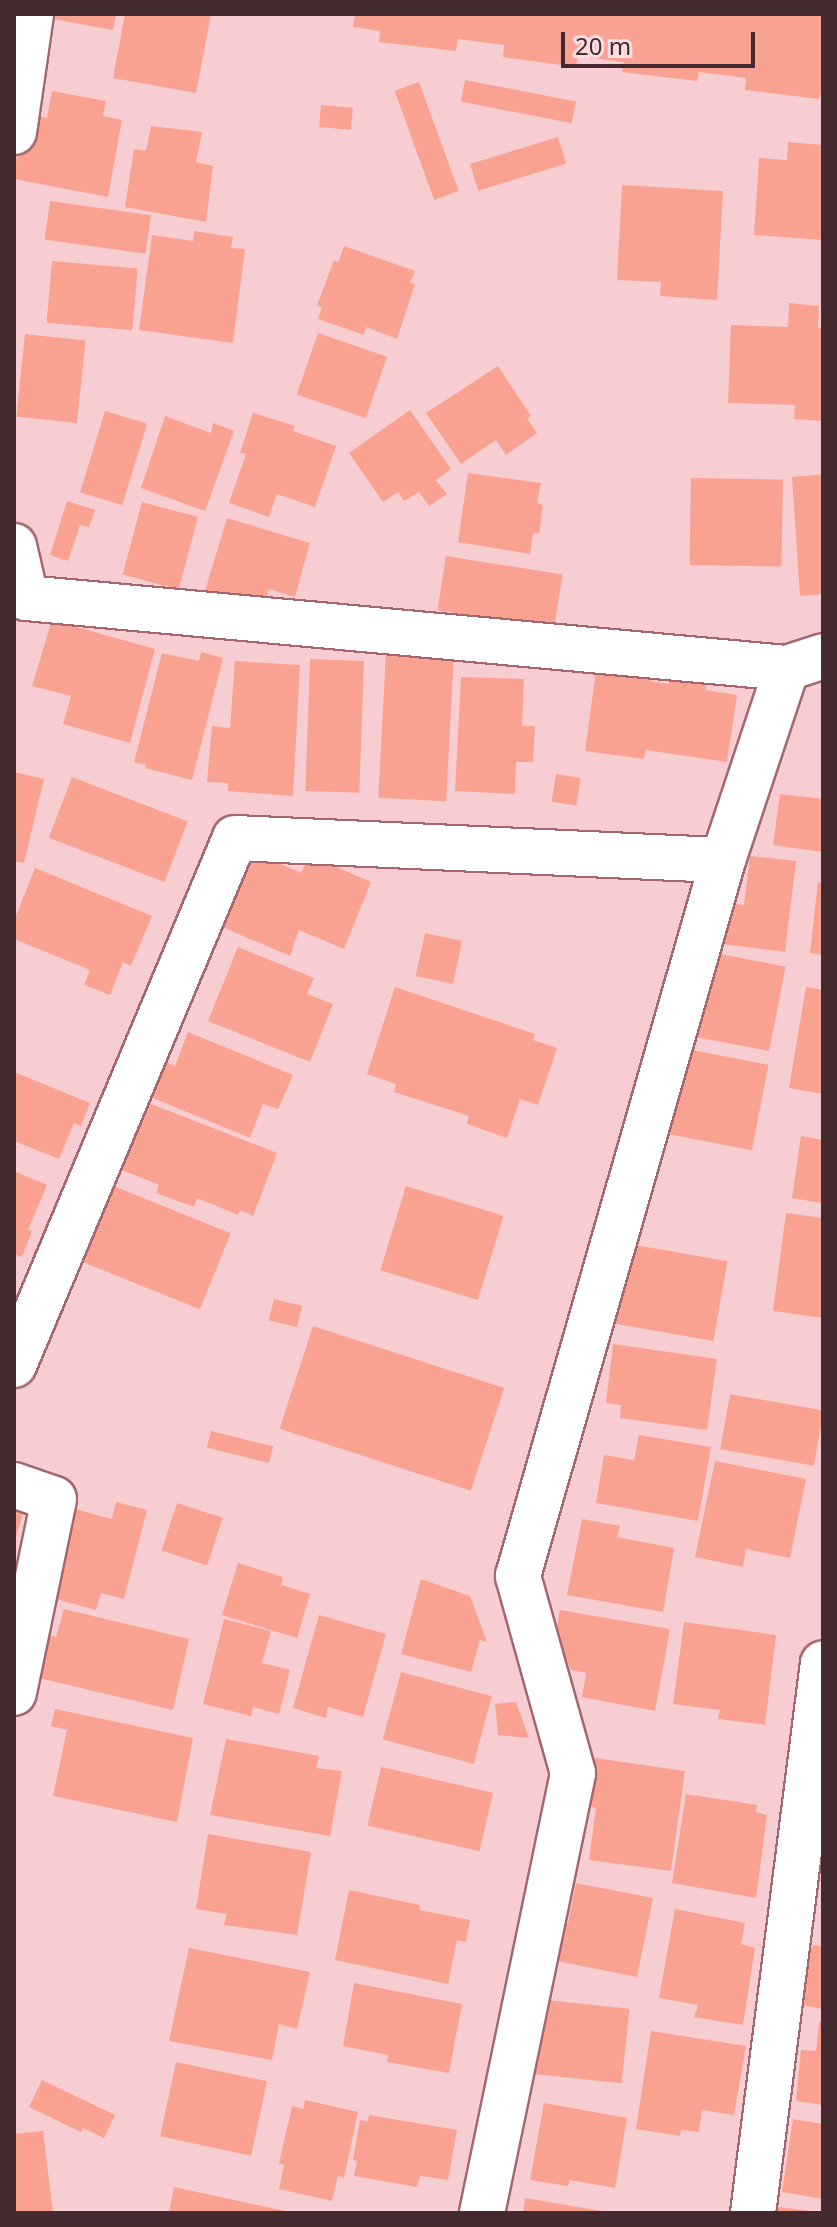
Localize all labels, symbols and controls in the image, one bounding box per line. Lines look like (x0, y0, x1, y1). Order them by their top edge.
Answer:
scale bar (565, 16, 759, 66)
text: 20 m (575, 29, 631, 62)

